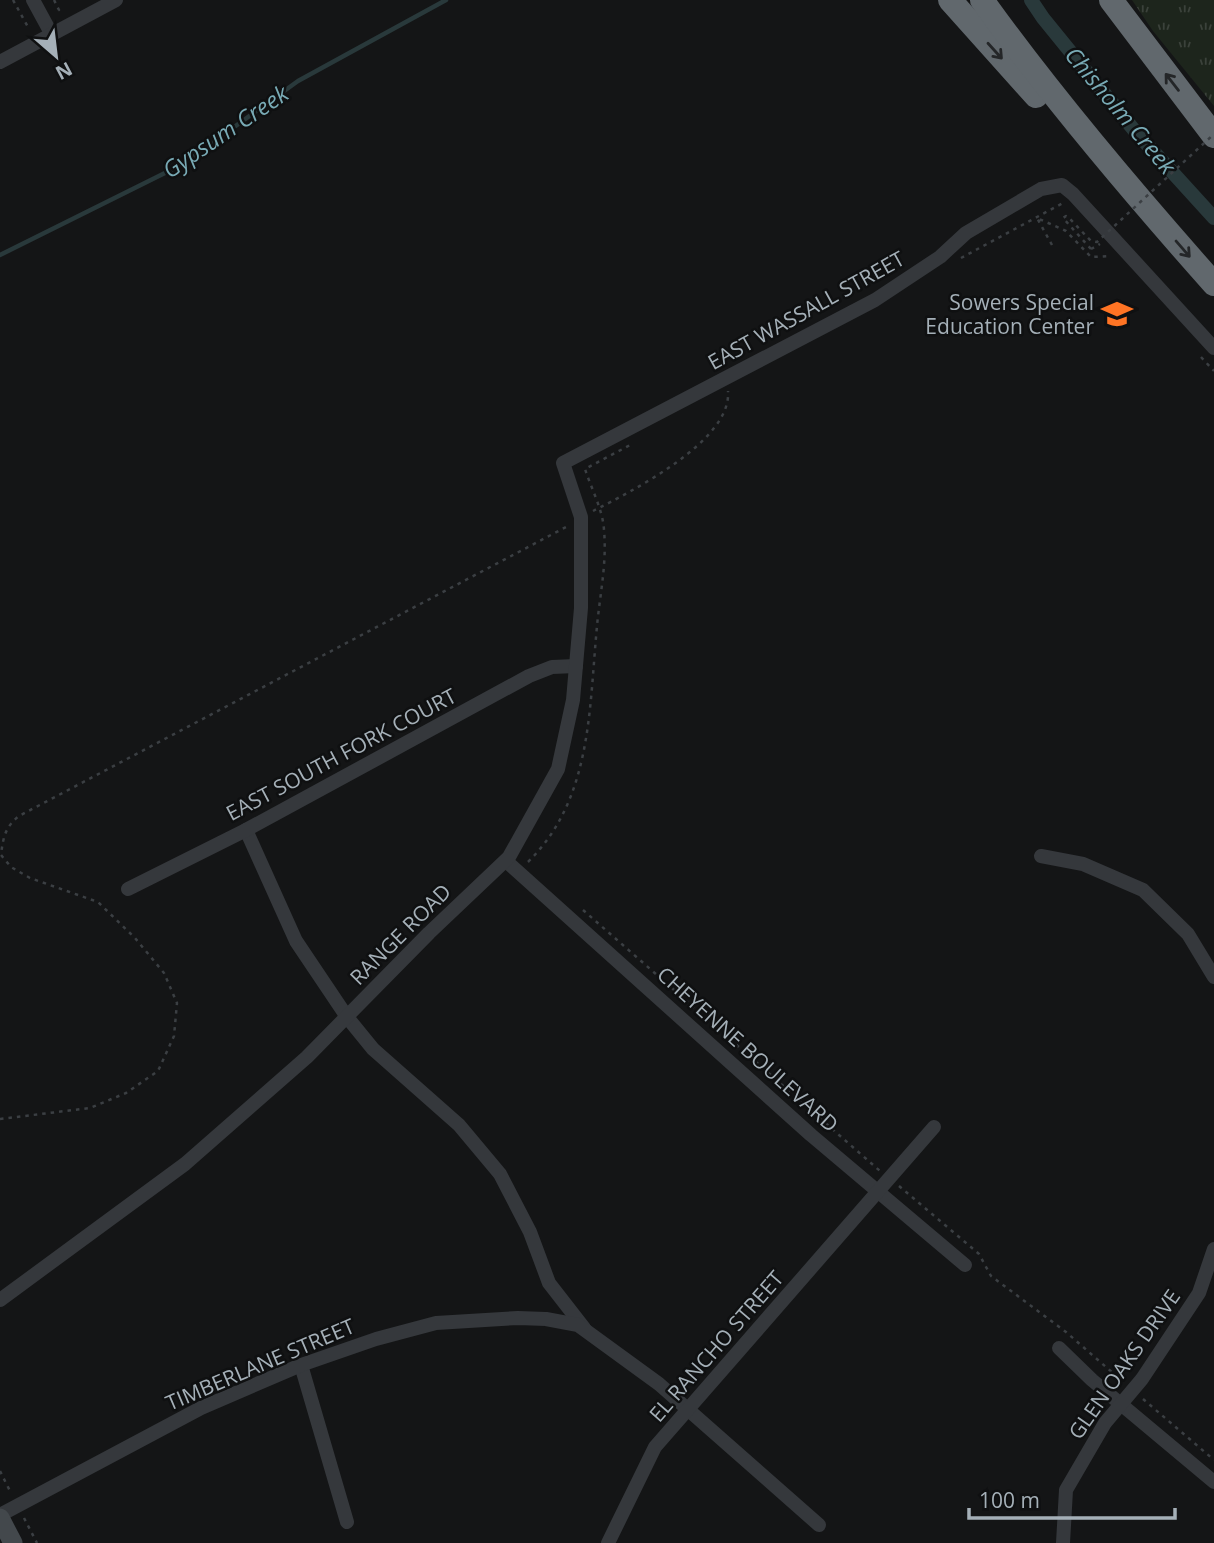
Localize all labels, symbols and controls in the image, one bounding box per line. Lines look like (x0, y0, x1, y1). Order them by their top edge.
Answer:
north arrow (21, 21, 91, 91)
water label: Chisholm Creek (1058, 39, 1184, 181)
one-way arrow (987, 42, 1003, 60)
text: N (51, 56, 77, 86)
one-way arrow (1164, 74, 1179, 92)
water label: Gypsum Creek (156, 77, 295, 185)
one-way arrow (1175, 240, 1191, 258)
street label: EAST WASSALL STREET (703, 244, 910, 376)
place label: Sowers Special Education Center (925, 288, 1094, 340)
school or university icon: Sowers Special Education Center (1100, 297, 1134, 331)
street label: EAST SOUTH FORK COURT (221, 681, 461, 827)
street label: RANGE ROAD (343, 877, 457, 991)
street label: CHEYENNE BOULEVARD (652, 960, 844, 1138)
street label: EL RANCHO STREET (643, 1264, 790, 1427)
street label: GLEN OAKS DRIVE (1062, 1284, 1186, 1444)
street label: TIMBERLANE STREET (161, 1311, 359, 1416)
scale bar (969, 1476, 1176, 1520)
text: 100 m (979, 1486, 1040, 1514)

